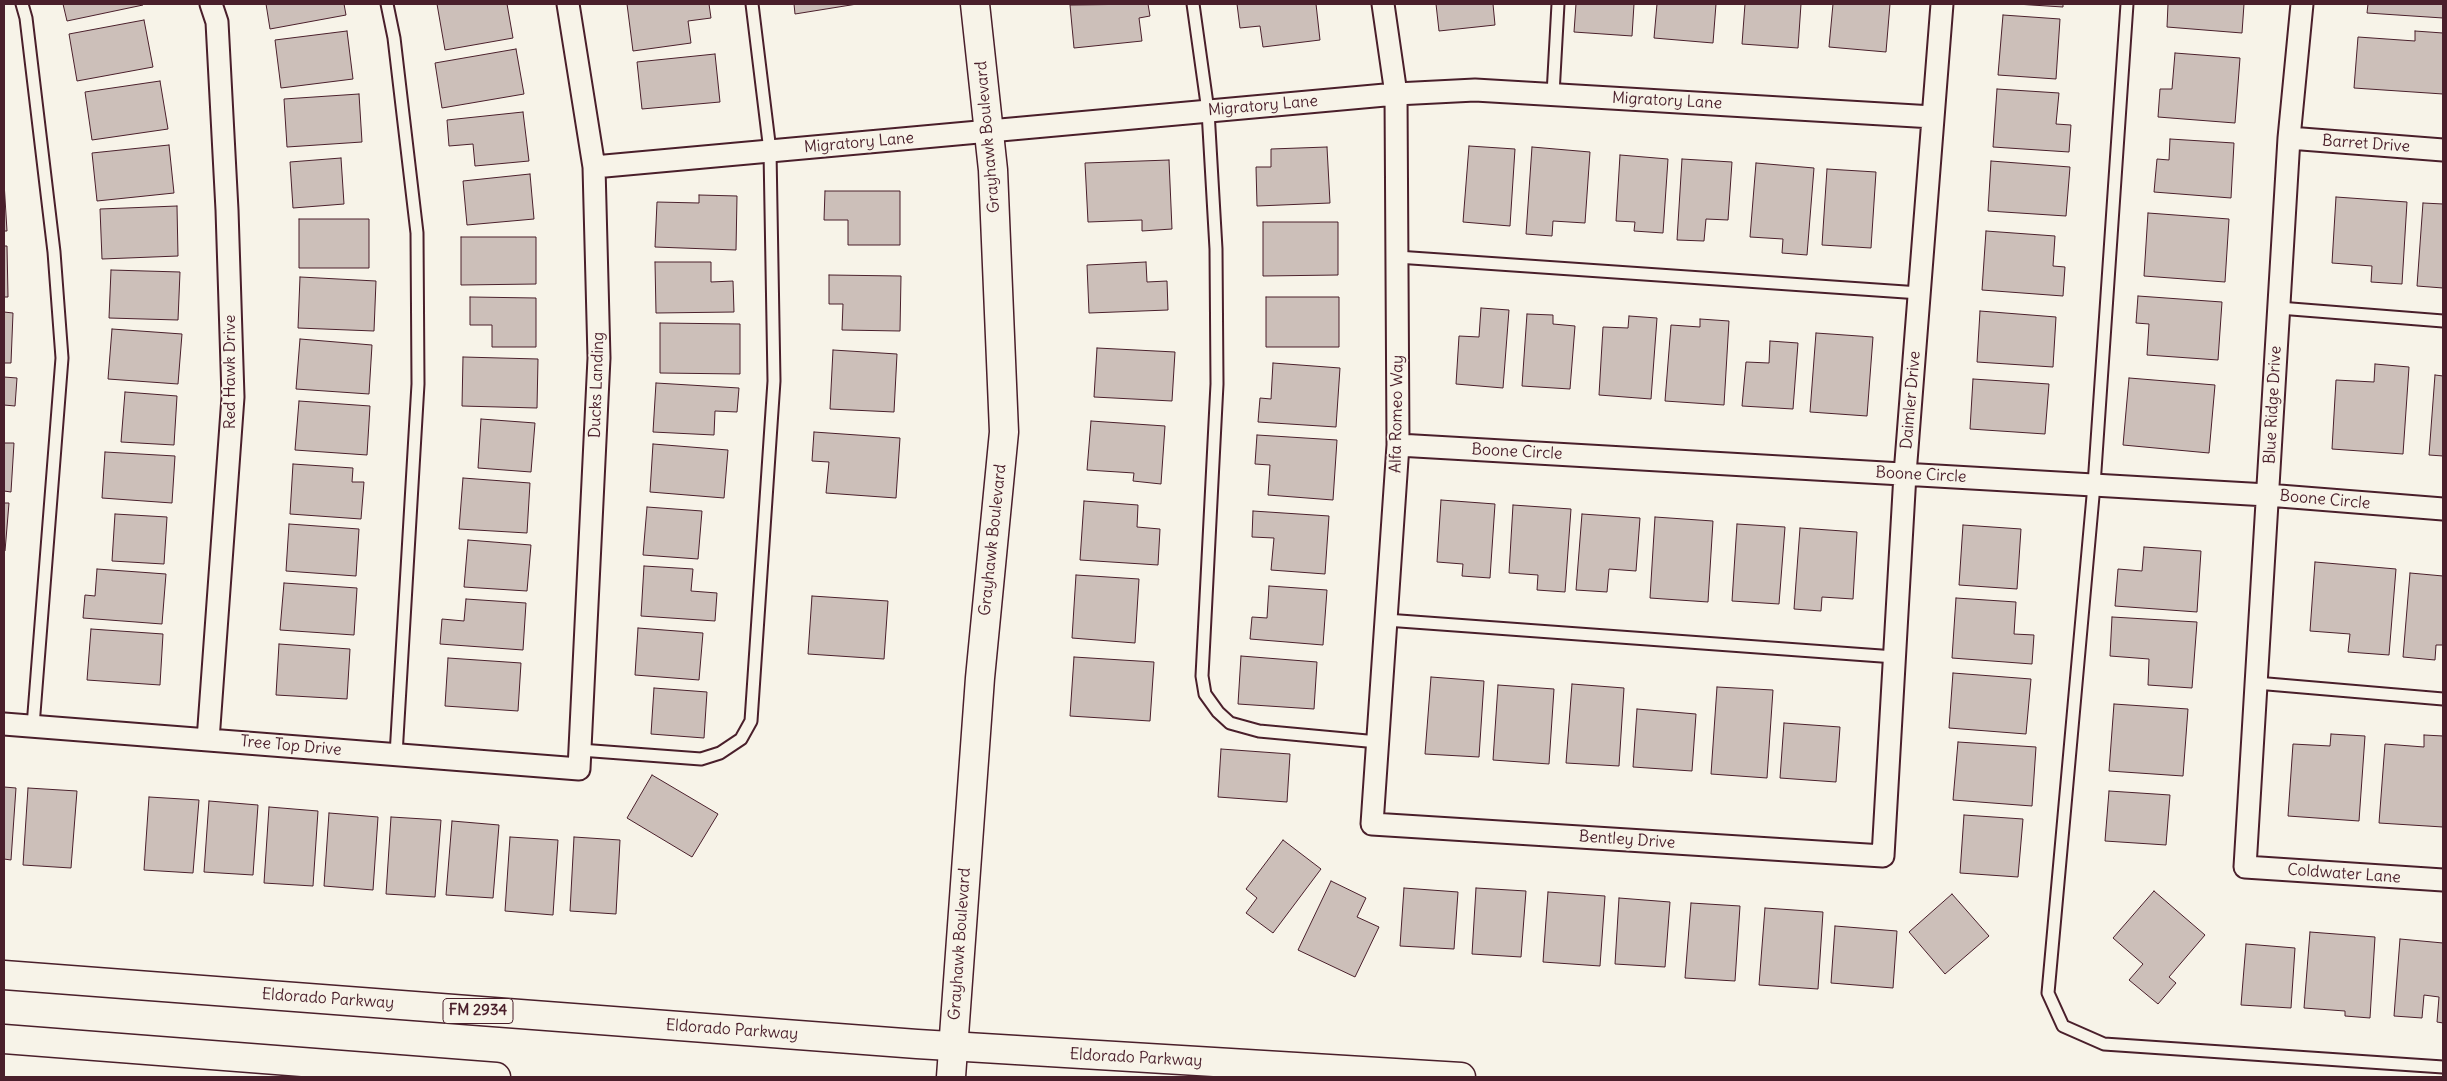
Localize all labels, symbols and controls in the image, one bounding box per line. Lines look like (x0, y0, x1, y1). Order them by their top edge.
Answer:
street label: Grayhawk Boulevard (972, 60, 1004, 214)
street label: Migratory Lane (1611, 89, 1723, 113)
street label: Migratory Lane (1207, 92, 1319, 120)
street label: Migratory Lane (803, 129, 915, 157)
street label: Barret Drive (2322, 131, 2410, 157)
street label: Red Hawk Drive (220, 315, 240, 429)
street label: Ducks Landing (586, 332, 608, 438)
street label: Blue Ridge Drive (2260, 346, 2286, 464)
street label: Daimler Drive (1897, 350, 1925, 450)
street label: Alfa Romeo Way (1386, 355, 1408, 473)
street label: Boone Circle (1471, 440, 1563, 464)
street label: Grayhawk Boulevard (975, 463, 1011, 617)
street label: Boone Circle (1875, 463, 1967, 487)
street label: Boone Circle (2279, 486, 2371, 514)
street label: Tree Top Drive (240, 732, 342, 760)
street label: Bentley Drive (1578, 827, 1676, 853)
street label: Coldwater Lane (2287, 860, 2401, 888)
street label: Grayhawk Boulevard (945, 867, 975, 1021)
street label: Eldorado Parkway (261, 985, 395, 1013)
road number: FM 2934 (443, 998, 513, 1024)
street label: Eldorado Parkway (665, 1016, 799, 1044)
street label: Eldorado Parkway (1069, 1045, 1203, 1071)

